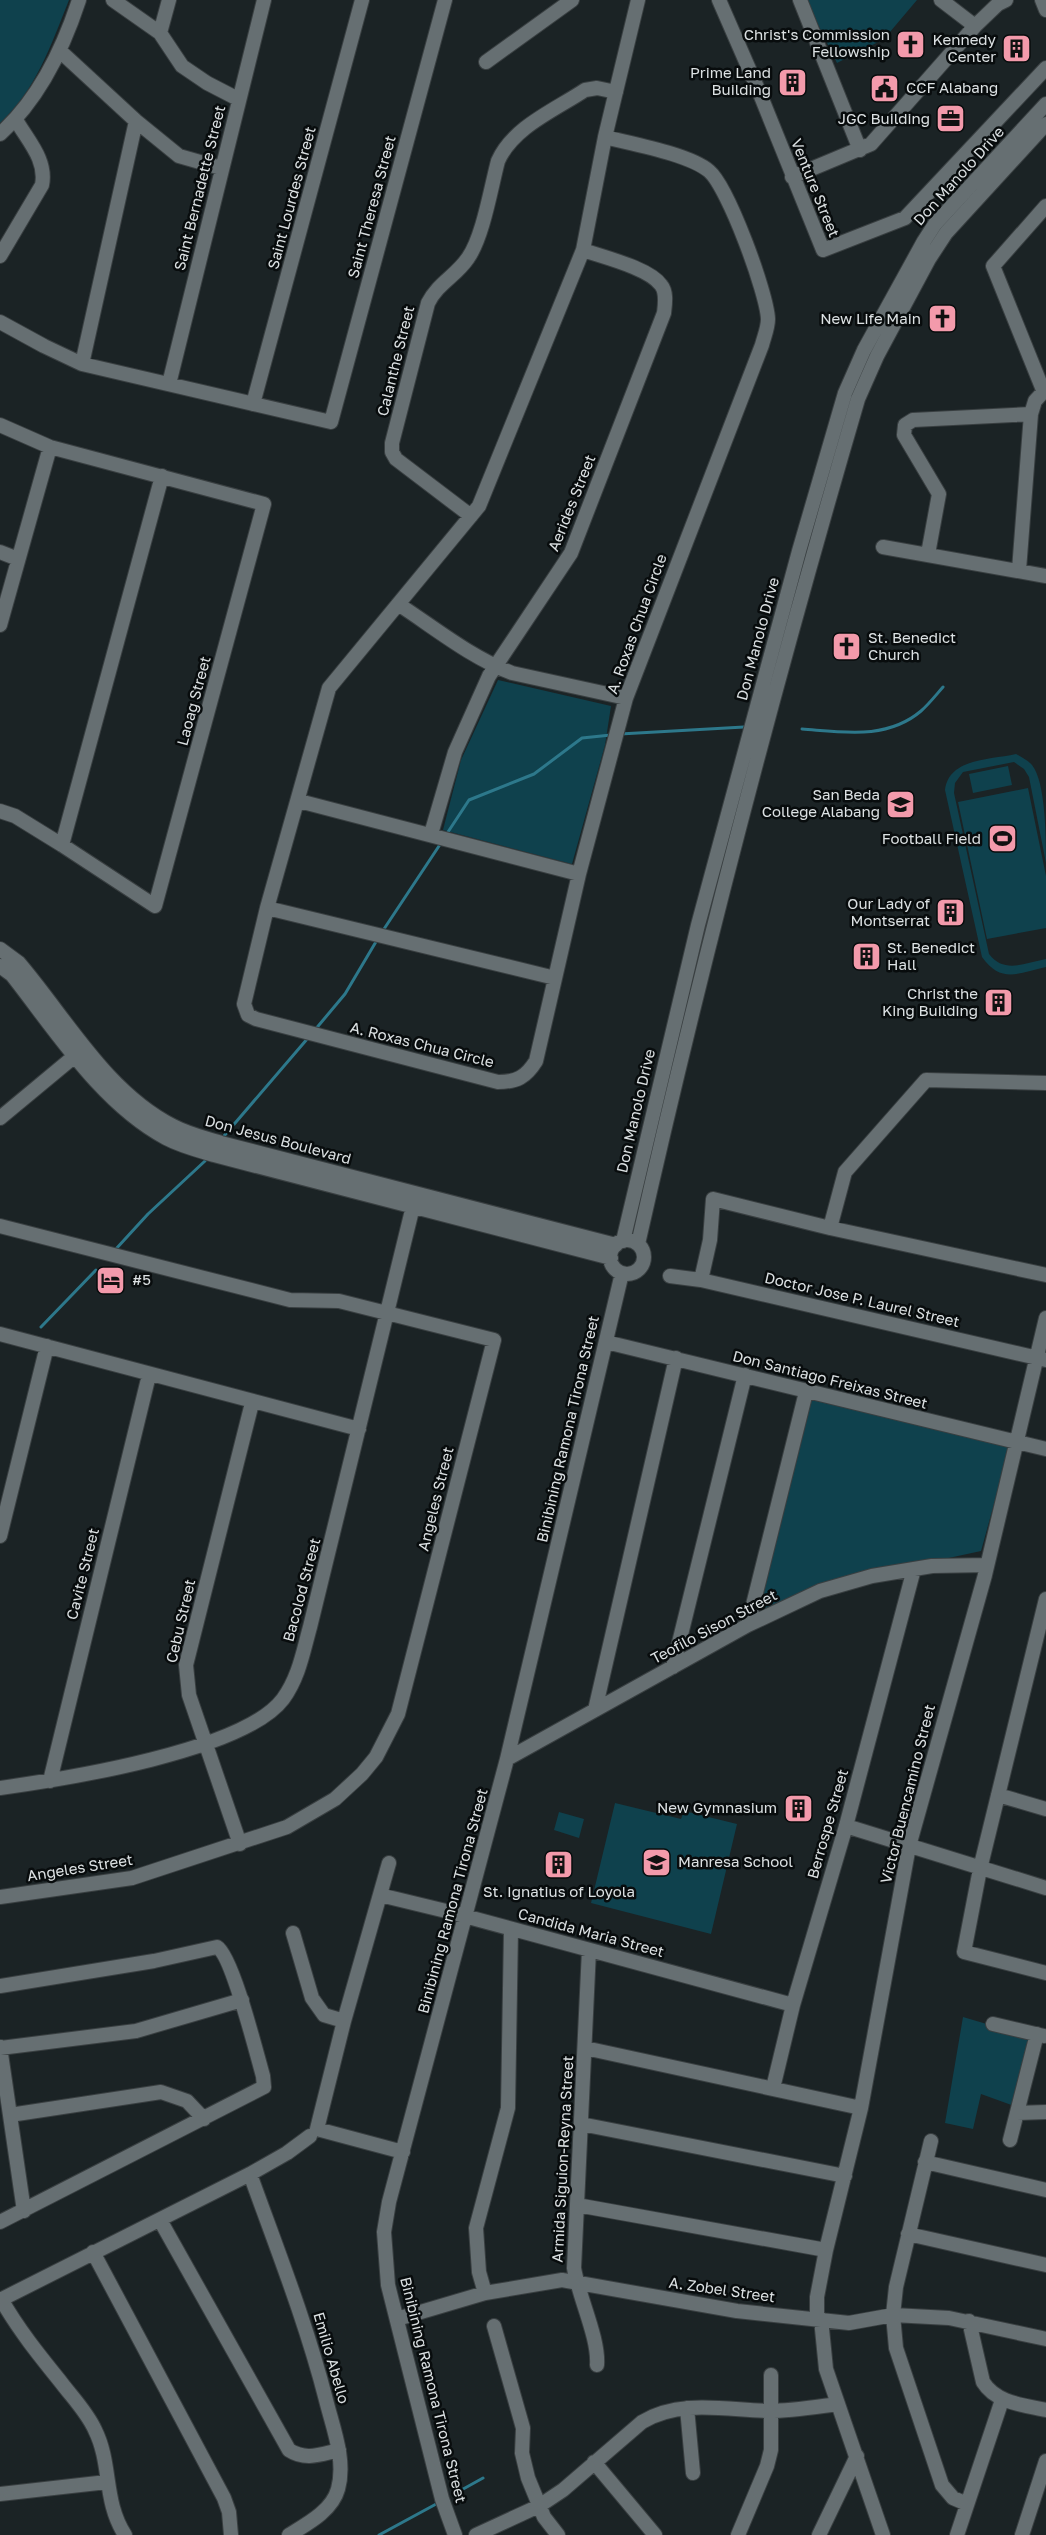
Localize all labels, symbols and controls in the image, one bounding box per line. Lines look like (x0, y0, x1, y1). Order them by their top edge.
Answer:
place label: Christ's Commission Fellowship (744, 25, 890, 60)
church icon: Christ's Commission Fellowship (895, 28, 927, 60)
place label: Kennedy Center (932, 30, 997, 65)
building icon: Kennedy Center (1001, 33, 1033, 65)
place label: Prime Land Building (690, 63, 771, 98)
building icon: Prime Land Building (776, 66, 808, 98)
public building icon: CCF Alabang (869, 72, 901, 104)
place label: CCF Alabang (906, 78, 998, 96)
street label: Saint Bernadette Street (170, 103, 228, 272)
office icon: JGC Building (935, 103, 967, 135)
place label: JGC Building (838, 109, 930, 127)
street label: Don Manolo Drive (909, 122, 1008, 228)
street label: Saint Lourdes Street (263, 124, 319, 271)
street label: Saint Theresa Street (343, 133, 399, 280)
street label: Venture Street (788, 136, 844, 239)
church icon: New Life Main (926, 303, 958, 335)
street label: Calanthe Street (373, 304, 417, 418)
place label: New Life Main (820, 309, 921, 327)
street label: Aerides Street (544, 452, 599, 554)
street label: A. Roxas Chua Circle (602, 551, 670, 696)
street label: Don Manolo Drive (732, 575, 782, 702)
place label: St. Benedict Church (868, 628, 956, 663)
church icon: St. Benedict Church (831, 631, 863, 663)
street label: Laoag Street (172, 654, 214, 748)
place label: San Beda College Alabang (762, 785, 880, 820)
school or university icon: San Beda College Alabang (885, 788, 917, 820)
sports icon: Football Field (986, 823, 1018, 855)
place label: Football Field (882, 829, 981, 847)
place label: Our Lady of Montserrat (847, 894, 931, 929)
building icon: Our Lady of Montserrat (935, 897, 967, 929)
place label: St. Benedict Hall (887, 938, 975, 973)
building icon: St. Benedict Hall (850, 941, 882, 973)
place label: Christ the King Building (882, 984, 978, 1019)
building icon: Christ the King Building (983, 987, 1015, 1019)
street label: A. Roxas Chua Circle (348, 1017, 496, 1071)
street label: Don Manolo Drive (612, 1047, 658, 1175)
street label: Don Jesus Boulevard (203, 1111, 353, 1167)
hotel icon: #5 (95, 1264, 127, 1296)
street label: Doctor Jose P. Laurel Street (763, 1268, 961, 1330)
place label: #5 (132, 1270, 151, 1288)
street label: Binibining Ramona Tirona Street (532, 1314, 602, 1544)
street label: Don Santiago Freixas Street (731, 1346, 930, 1412)
street label: Angeles Street (413, 1445, 457, 1553)
street label: Cavite Street (62, 1526, 102, 1621)
street label: Bacolod Street (279, 1536, 324, 1644)
street label: Cebu Street (162, 1577, 198, 1664)
street label: Teofilo Sison Street (647, 1585, 780, 1667)
street label: Victor Buencamino Street (876, 1702, 938, 1885)
street label: Berrospe Street (803, 1767, 851, 1881)
street label: Binibining Ramona Tirona Street (413, 1786, 491, 2015)
building icon: New Gymnasium (782, 1792, 814, 1824)
place label: New Gymnasium (657, 1798, 777, 1816)
school or university icon: Manresa School (641, 1846, 673, 1878)
building icon: St. Ignatius of Loyola (543, 1849, 575, 1881)
street label: Angeles Street (26, 1850, 134, 1884)
place label: Manresa School (678, 1852, 793, 1870)
place label: St. Ignatius of Loyola (483, 1882, 635, 1900)
street label: Candida Maria Street (516, 1904, 666, 1960)
street label: Armida Siguion-Reyna Street (548, 2055, 576, 2263)
street label: A. Zobel Street (668, 2273, 776, 2305)
street label: Binibining Ramona Tirona Street (397, 2275, 471, 2505)
street label: Emilio Abello (310, 2310, 354, 2406)

